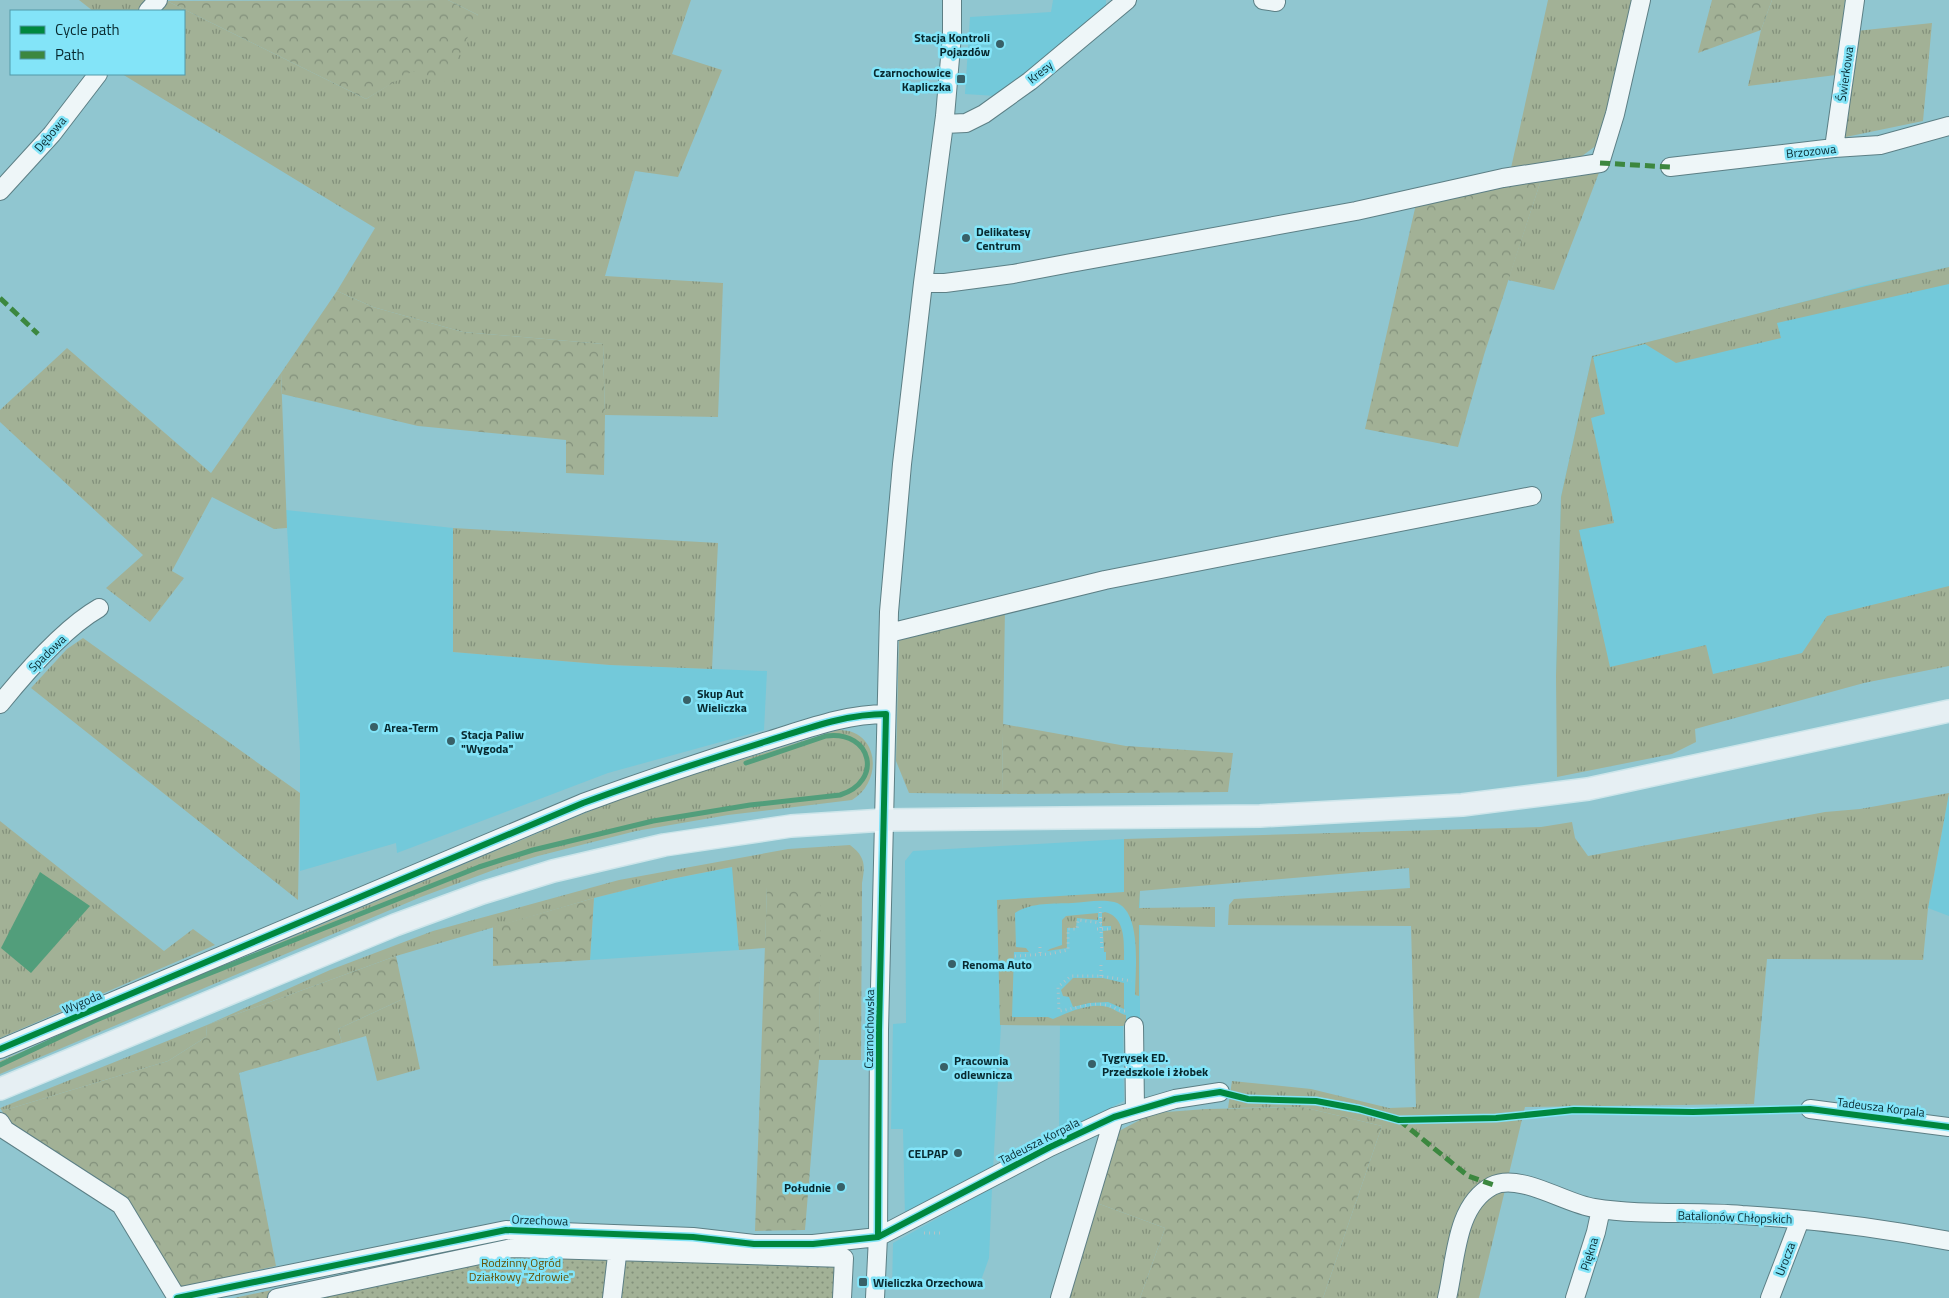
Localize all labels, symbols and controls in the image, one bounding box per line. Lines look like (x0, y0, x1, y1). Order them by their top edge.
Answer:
legend (10, 10, 185, 75)
text: Cycle path (55, 18, 120, 41)
place label: Stacja Kontroli Pojazdów (914, 28, 990, 61)
marker: Stacja Kontroli Pojazdów (994, 38, 1006, 50)
text: Path (55, 43, 85, 66)
street label: Świerkowa (1832, 45, 1858, 103)
street label: Kresy (1023, 56, 1057, 88)
place label: Czarnochowice Kapliczka (873, 63, 951, 96)
marker: Czarnochowice Kapliczka (955, 73, 967, 85)
street label: Dębowa (29, 112, 71, 156)
street label: Brzozowa (1785, 139, 1837, 163)
place label: Delikatesy Centrum (976, 222, 1031, 255)
marker: Delikatesy Centrum (960, 232, 972, 244)
street label: Spadowa (24, 630, 70, 676)
place label: Skup Aut Wieliczka (697, 684, 747, 717)
marker: Skup Aut Wieliczka (681, 694, 693, 706)
place label: Area-Term (384, 718, 438, 737)
marker: Area-Term (368, 721, 380, 733)
place label: Stacja Paliw "Wygoda" (461, 725, 524, 758)
marker: Stacja Paliw "Wygoda" (445, 735, 457, 747)
place label: Renoma Auto (962, 955, 1032, 974)
marker: Renoma Auto (946, 958, 958, 970)
street label: Wygoda (59, 985, 105, 1019)
street label: Czarnochowska (859, 989, 879, 1069)
place label: Tygrysek ED. Przedszkole i żłobek (1102, 1048, 1209, 1081)
place label: Pracownia odlewnicza (954, 1051, 1012, 1084)
marker: Tygrysek ED. Przedszkole i żłobek (1086, 1058, 1098, 1070)
marker: Pracownia odlewnicza (938, 1061, 950, 1073)
street label: Tadeusza Korpala (1836, 1092, 1926, 1122)
street label: Tadeusza Korpala (995, 1113, 1083, 1169)
place label: CELPAP (908, 1144, 948, 1163)
marker: CELPAP (952, 1147, 964, 1159)
place label: Południe (784, 1178, 831, 1197)
marker: Południe (835, 1181, 847, 1193)
street label: Batalionów Chłopskich (1677, 1206, 1793, 1228)
street label: Orzechowa (511, 1210, 569, 1230)
street label: Piękna (1575, 1235, 1603, 1273)
street label: Urocza (1770, 1239, 1800, 1279)
park label: Rodzinny Ogród Działkowy "Zdrowie" (469, 1253, 573, 1286)
place label: Wieliczka Orzechowa (873, 1273, 983, 1292)
marker: Wieliczka Orzechowa (857, 1276, 869, 1288)

